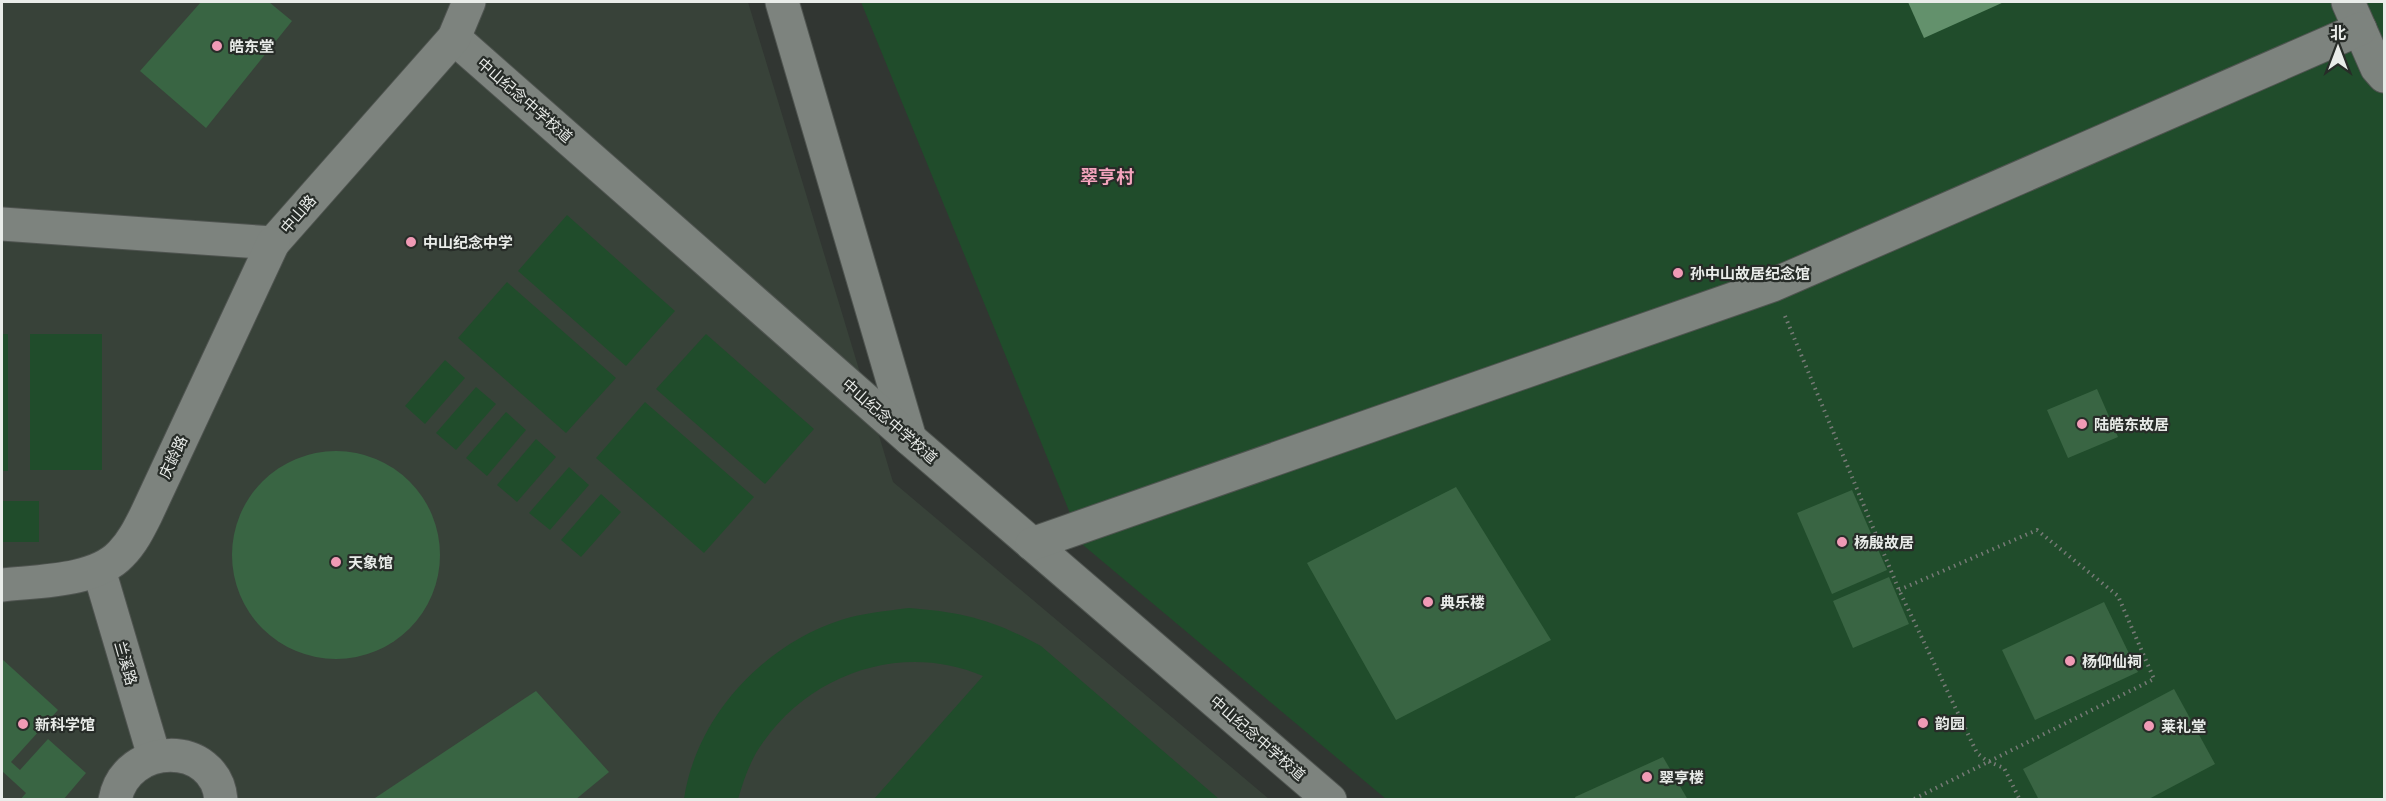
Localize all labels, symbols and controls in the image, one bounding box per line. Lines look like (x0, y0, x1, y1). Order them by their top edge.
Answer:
north arrow (2308, 18, 2368, 78)
text: 北 (2330, 24, 2346, 43)
place label: 皓东堂 (229, 37, 274, 56)
marker: 皓东堂 (210, 39, 224, 53)
street label: 中山纪念中学校道 (473, 53, 577, 147)
district label: 翠亨村 (1080, 166, 1134, 188)
street label: 中山路 (276, 191, 320, 237)
place label: 中山纪念中学 (423, 233, 513, 252)
marker: 中山纪念中学 (404, 235, 418, 249)
place label: 孙中山故居纪念馆 (1690, 264, 1810, 283)
marker: 孙中山故居纪念馆 (1671, 266, 1685, 280)
street label: 中山纪念中学校道 (838, 374, 942, 468)
place label: 陆皓东故居 (2094, 415, 2169, 434)
marker: 陆皓东故居 (2075, 417, 2089, 431)
street label: 庆龄路 (155, 433, 191, 481)
place label: 杨殷故居 (1854, 533, 1914, 552)
marker: 杨殷故居 (1835, 535, 1849, 549)
place label: 天象馆 (348, 553, 393, 572)
marker: 天象馆 (329, 555, 343, 569)
place label: 典乐楼 (1440, 593, 1485, 612)
marker: 典乐楼 (1421, 595, 1435, 609)
street label: 兰溪路 (111, 639, 141, 687)
place label: 杨仰仙祠 (2082, 652, 2142, 671)
marker: 杨仰仙祠 (2063, 654, 2077, 668)
street label: 中山纪念中学校道 (1206, 691, 1310, 785)
place label: 韵园 (1935, 714, 1965, 733)
place label: 新科学馆 (35, 715, 95, 734)
marker: 韵园 (1916, 716, 1930, 730)
marker: 新科学馆 (16, 717, 30, 731)
place label: 莱礼堂 (2161, 717, 2206, 736)
marker: 莱礼堂 (2142, 719, 2156, 733)
place label: 翠亨楼 (1659, 768, 1704, 787)
marker: 翠亨楼 (1640, 770, 1654, 784)

